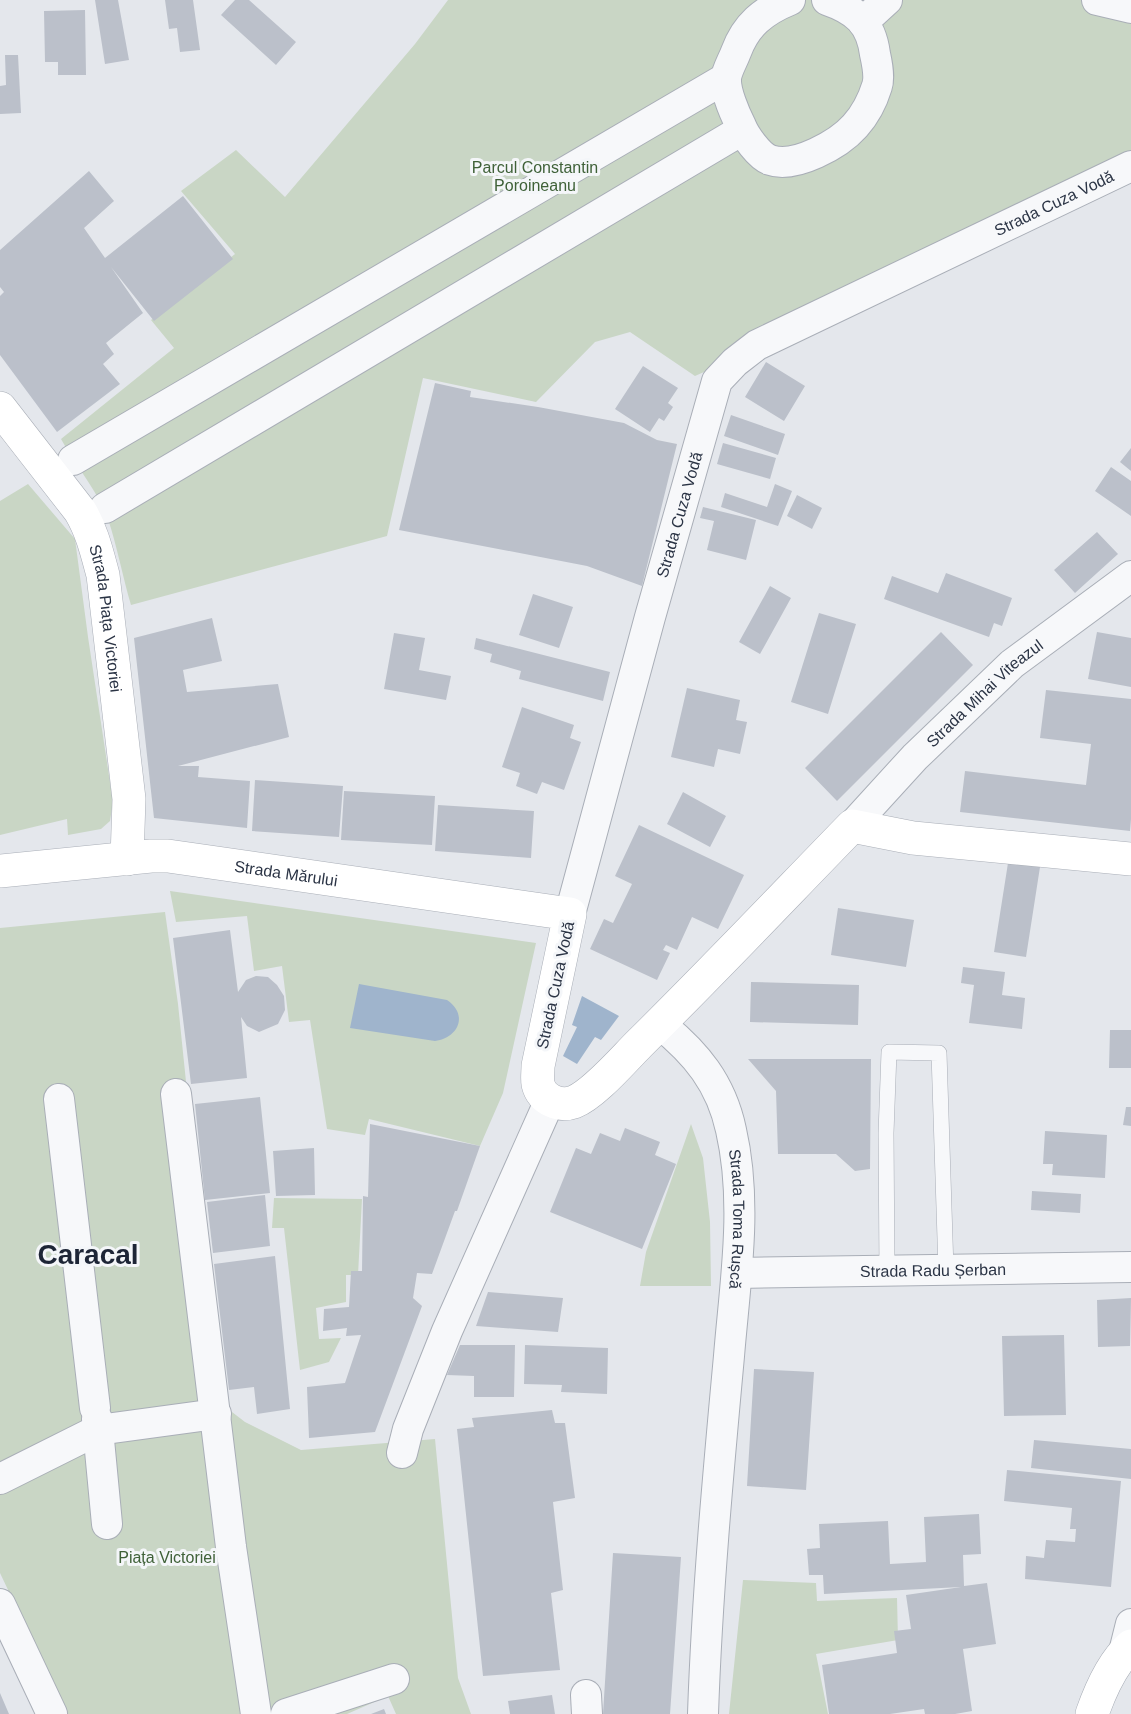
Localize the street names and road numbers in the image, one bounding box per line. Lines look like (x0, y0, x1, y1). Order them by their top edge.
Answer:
street label: Strada Cuza Vodă (992, 168, 1116, 239)
street label: Strada Cuza Vodă (654, 450, 705, 580)
street label: Strada Piața Victoriei (86, 543, 125, 693)
street label: Strada Mihai Viteazul (923, 636, 1046, 750)
street label: Strada Mărului (233, 858, 339, 889)
street label: Strada Cuza Vodă (534, 920, 577, 1050)
street label: Strada Toma Rușcă (726, 1148, 747, 1290)
street label: Strada Radu Șerban (860, 1261, 1006, 1280)

